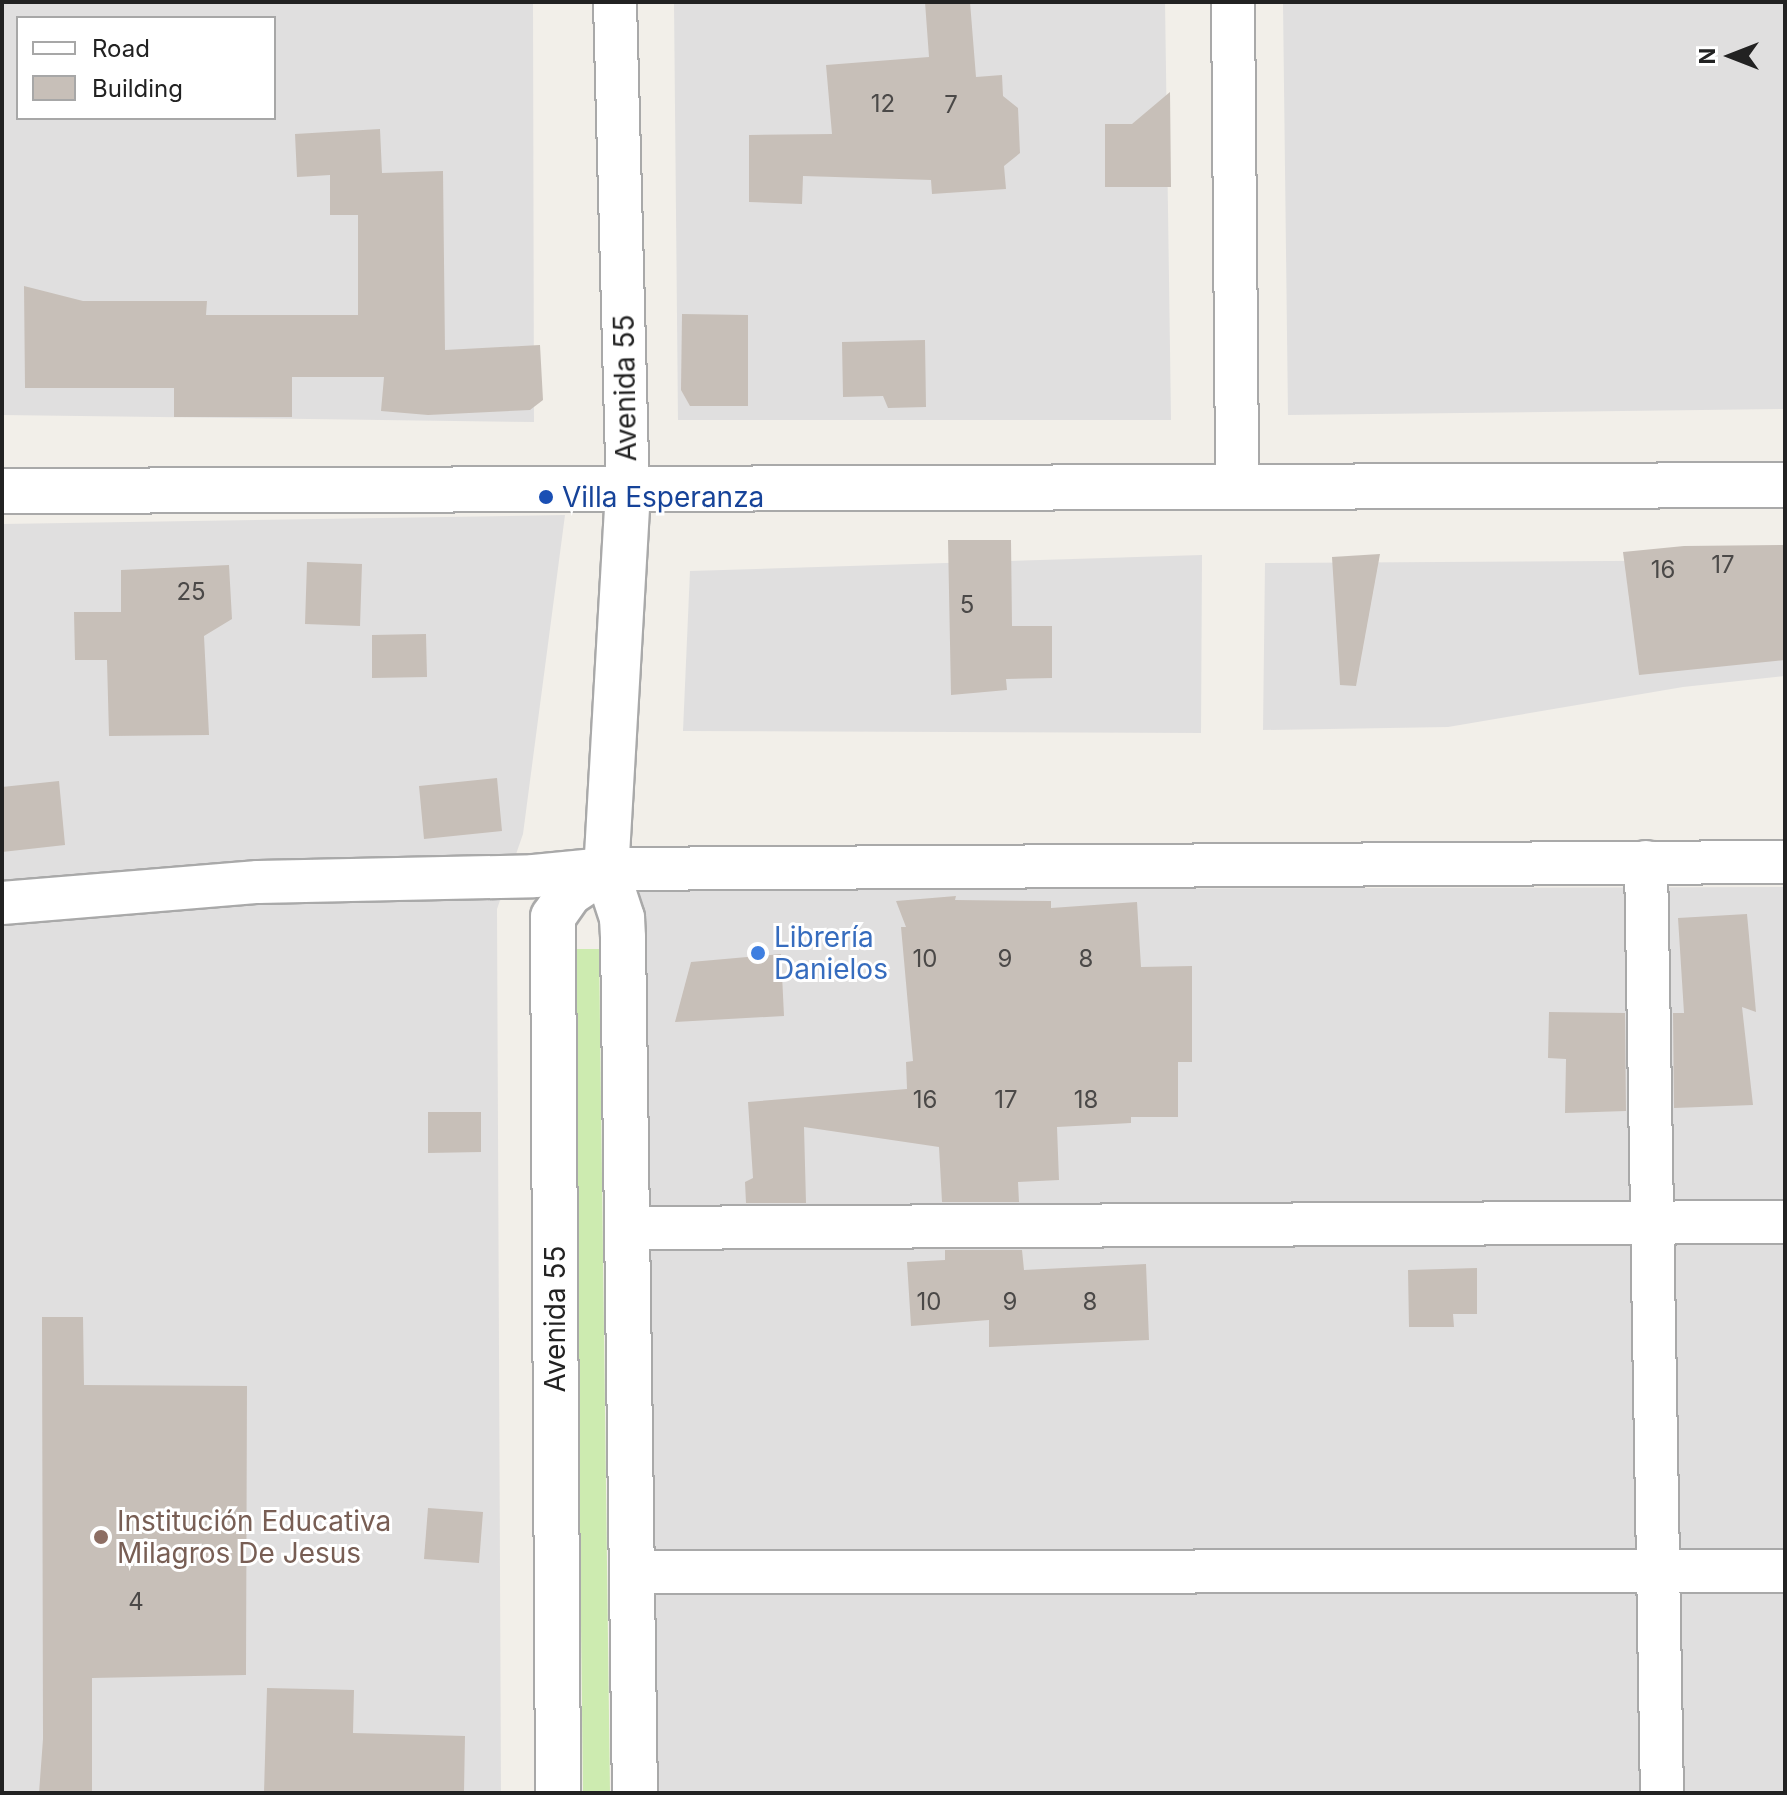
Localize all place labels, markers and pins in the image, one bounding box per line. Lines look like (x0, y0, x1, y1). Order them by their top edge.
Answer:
place label: Villa Esperanza (562, 480, 764, 514)
marker: Villa Esperanza (537, 488, 555, 506)
place label: Librería Danielos (774, 920, 888, 986)
marker: Librería Danielos (749, 944, 767, 962)
place label: Institución Educativa Milagros De Jesus (117, 1504, 391, 1570)
marker: Institución Educativa Milagros De Jesus (92, 1528, 110, 1546)

